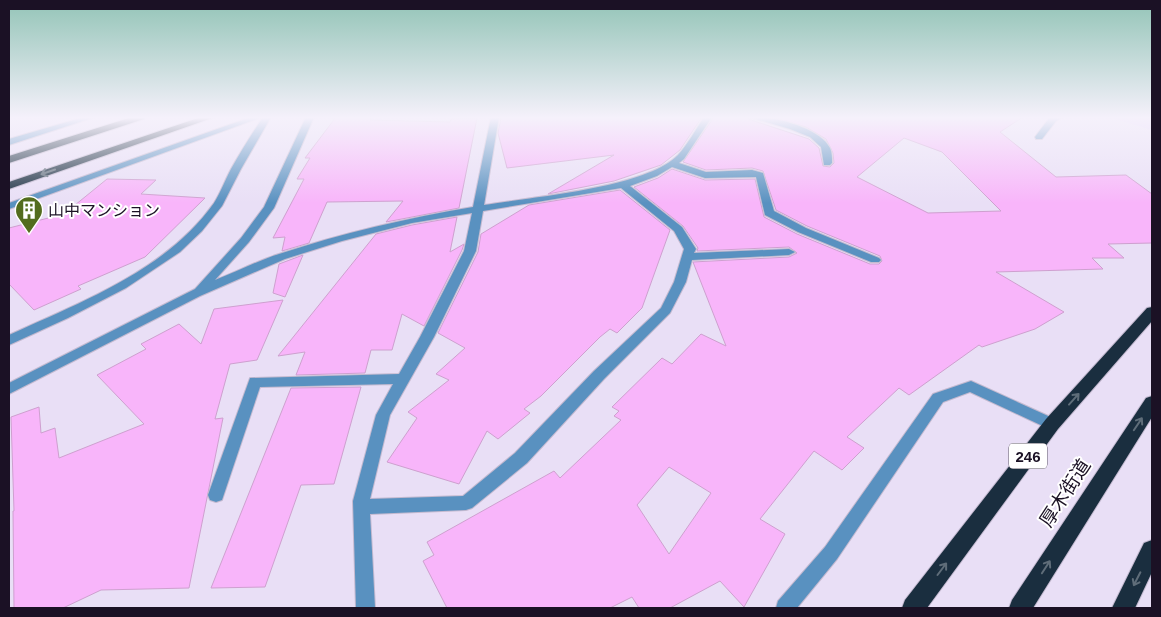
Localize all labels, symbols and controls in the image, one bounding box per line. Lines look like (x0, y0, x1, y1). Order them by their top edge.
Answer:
one-way arrow (40, 168, 56, 178)
building icon: 山中マンション (14, 195, 44, 234)
place label: 山中マンション (48, 202, 160, 219)
one-way arrow (1068, 393, 1080, 406)
one-way arrow (1133, 418, 1143, 432)
road number: 246 (1009, 444, 1047, 468)
street label: 厚木街道 (1035, 455, 1095, 531)
one-way arrow (1041, 561, 1051, 575)
one-way arrow (937, 563, 948, 576)
one-way arrow (1132, 571, 1141, 586)

